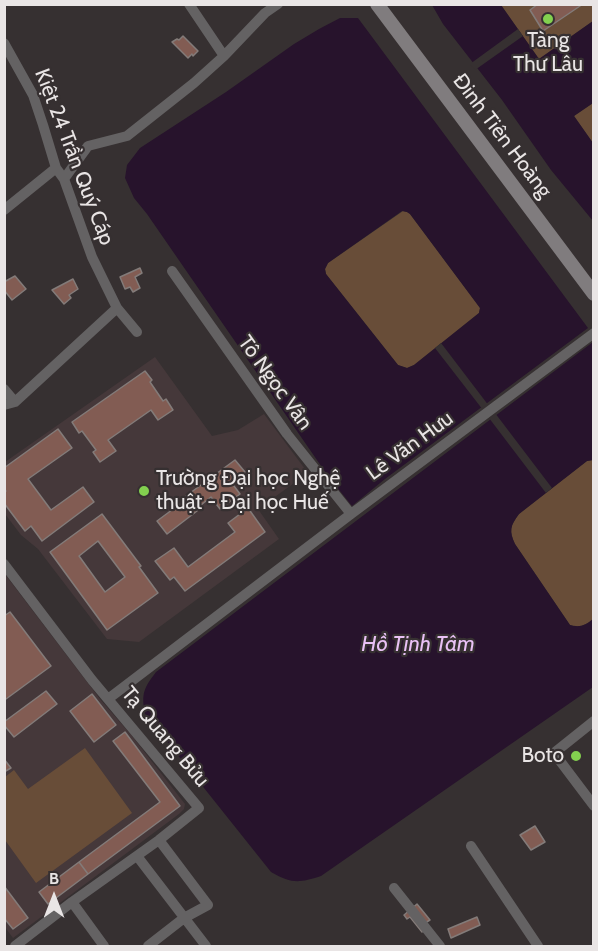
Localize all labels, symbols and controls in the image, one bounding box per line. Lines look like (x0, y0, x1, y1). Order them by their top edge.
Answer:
marker: Tàng Thư Lâu (541, 12, 555, 26)
place label: Tàng Thư Lâu (513, 28, 583, 78)
street label: Kiệt 24 Trần Quý Cáp (29, 65, 119, 249)
street label: Đinh Tiên Hoàng (447, 69, 557, 203)
street label: Tô Ngọc Vân (232, 331, 318, 435)
street label: Lê Văn Hưu (362, 406, 458, 486)
place label: Trường Đại học Nghệ thuật - Đại học Huế (156, 466, 340, 516)
marker: Trường Đại học Nghệ thuật - Đại học Huế (137, 484, 151, 498)
water label: Hồ Tịnh Tâm (361, 632, 475, 658)
street label: Tạ Quang Bửu (116, 682, 214, 792)
place label: Boto (522, 743, 564, 769)
marker: Boto (569, 749, 583, 763)
north arrow (24, 867, 84, 927)
text: B (49, 869, 59, 888)

